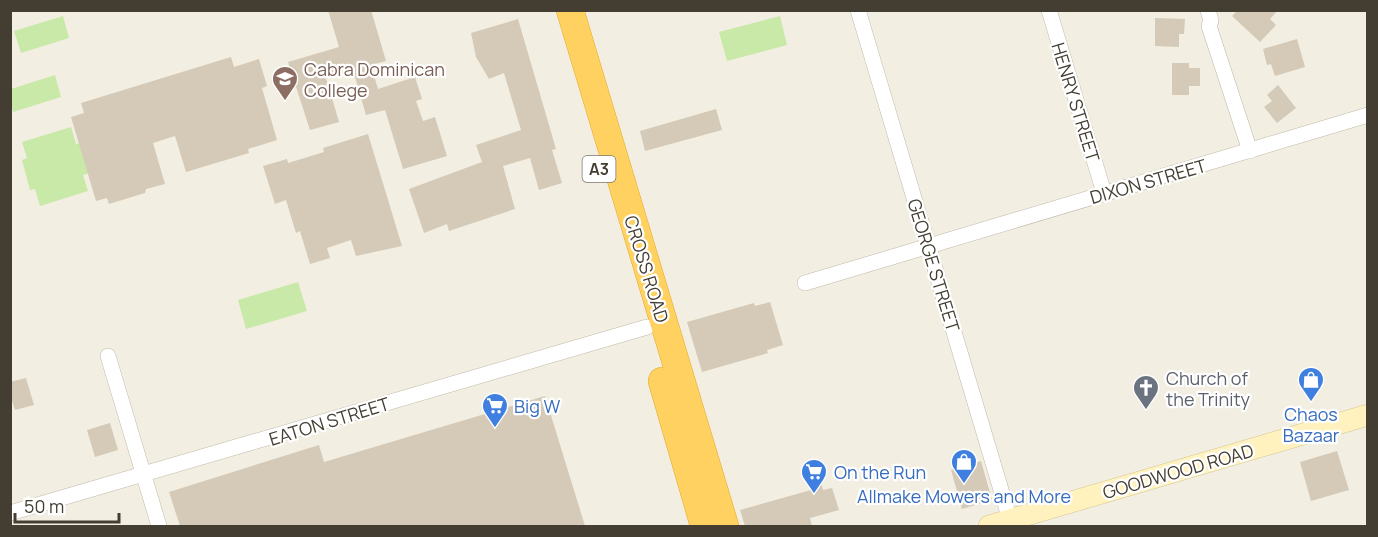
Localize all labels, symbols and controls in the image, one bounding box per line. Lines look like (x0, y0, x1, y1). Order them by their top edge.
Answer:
street label: HENRY STREET (1046, 39, 1106, 165)
place label: Cabra Dominican College (304, 57, 445, 102)
school or university icon: Cabra Dominican College (270, 64, 300, 102)
street label: DIXON STREET (1087, 153, 1209, 209)
road number: A3 (582, 156, 616, 182)
street label: GEORGE STREET (902, 196, 966, 335)
street label: CROSS ROAD (619, 212, 675, 326)
shop icon: Chaos Bazaar (1296, 365, 1326, 403)
place label: Church of the Trinity (1166, 366, 1250, 411)
church icon: Church of the Trinity (1131, 373, 1161, 411)
street label: EATON STREET (266, 391, 392, 451)
supermarket icon: Big W (480, 391, 510, 429)
place label: Big W (514, 394, 560, 418)
place label: Chaos Bazaar (1283, 402, 1340, 447)
street label: GOODWOOD ROAD (1100, 438, 1256, 504)
shop icon: Allmake Mowers and More (949, 447, 979, 485)
supermarket icon: On the Run (799, 457, 829, 495)
place label: On the Run (834, 460, 926, 484)
place label: Allmake Mowers and More (857, 484, 1071, 508)
scale bar (15, 486, 118, 524)
text: 50 m (24, 494, 64, 518)

